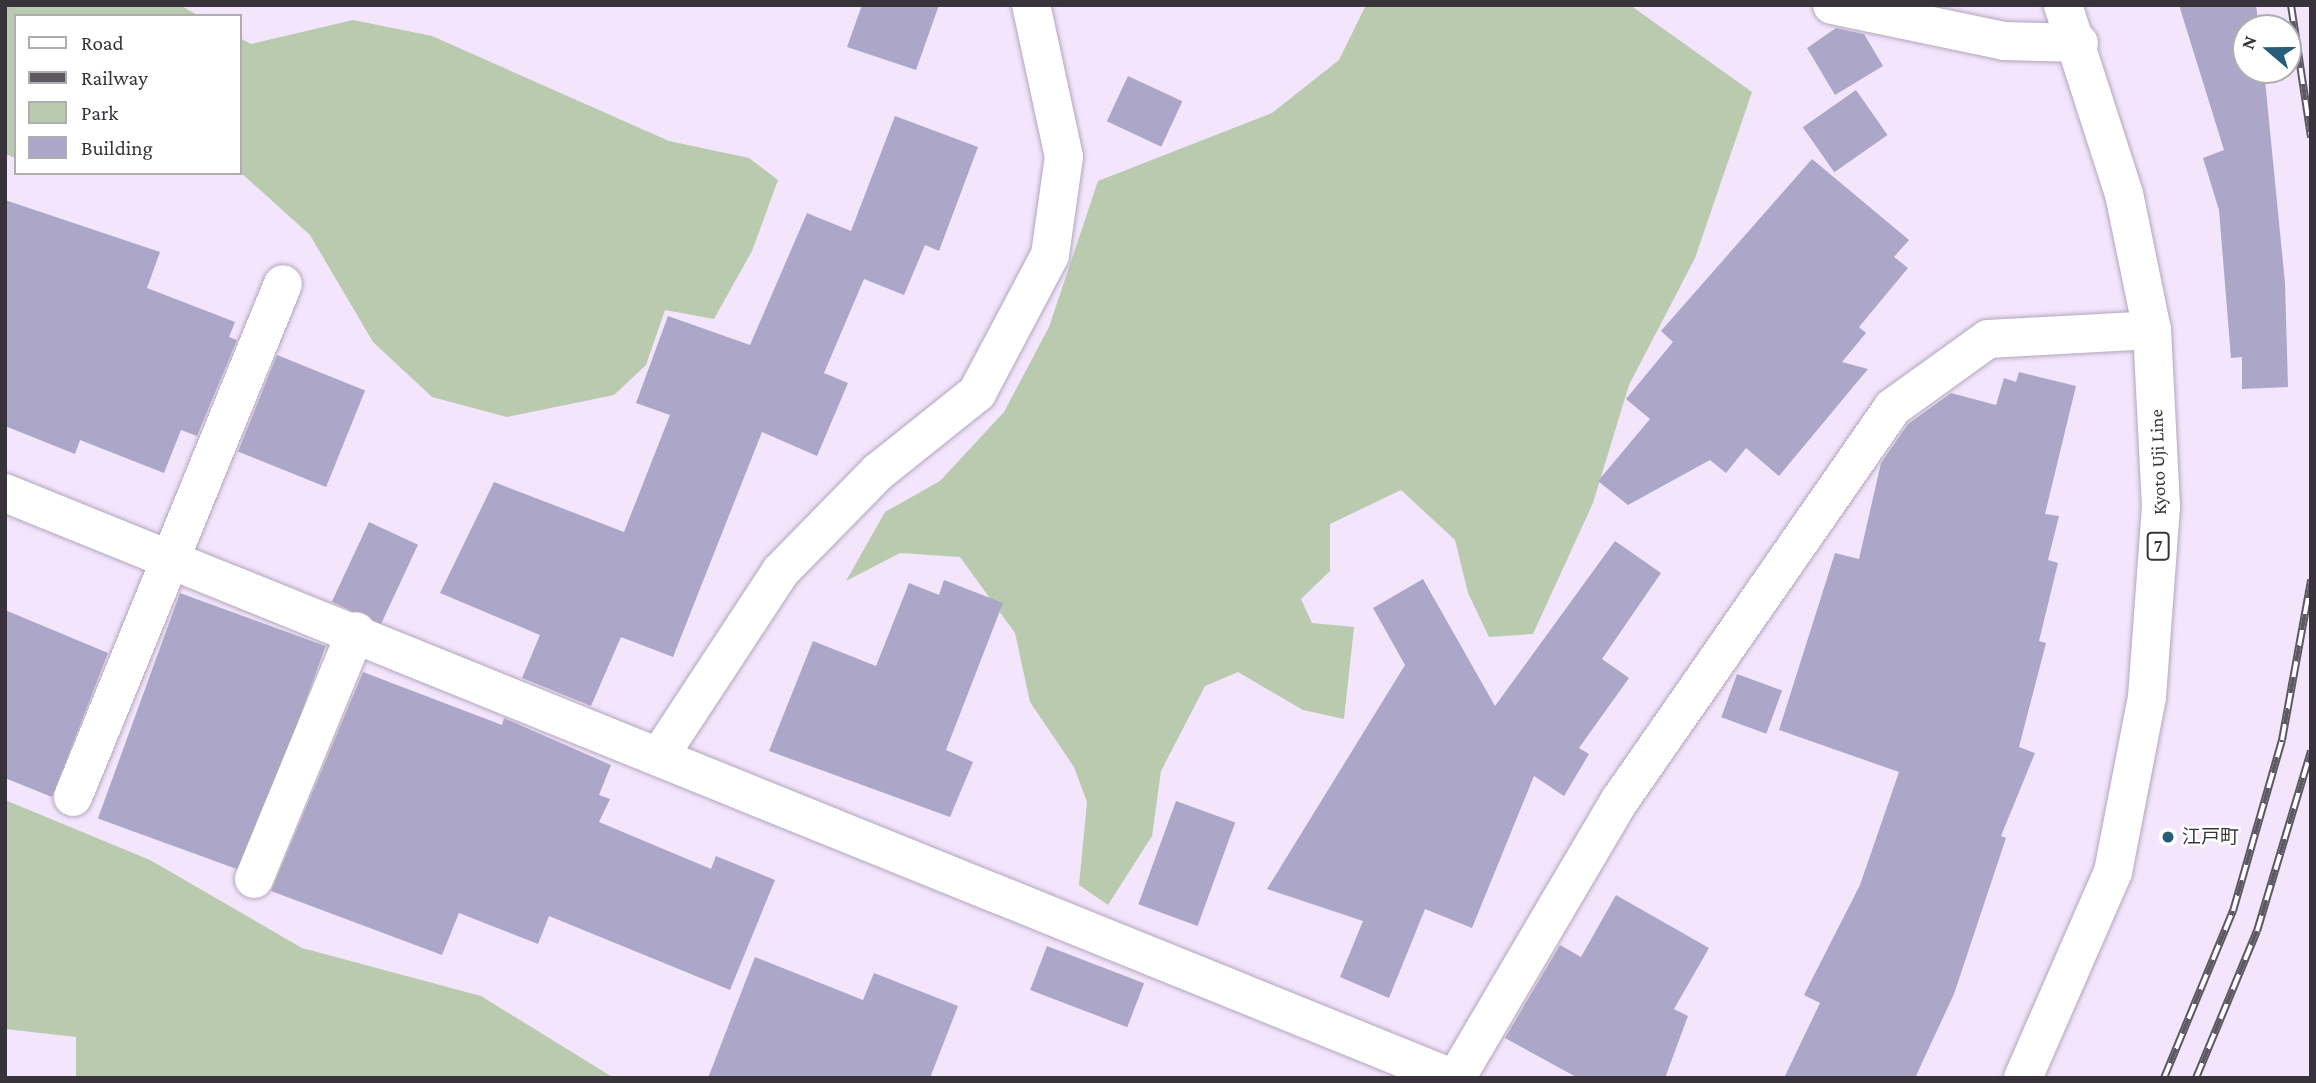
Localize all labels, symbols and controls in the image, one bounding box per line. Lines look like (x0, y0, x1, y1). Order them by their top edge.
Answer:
legend (14, 14, 242, 175)
north arrow (2232, 14, 2302, 84)
text: Road (81, 31, 124, 55)
text: N (2237, 33, 2261, 52)
text: Railway (81, 66, 148, 90)
text: Park (81, 101, 118, 125)
text: Building (81, 136, 153, 160)
street label: Kyoto Uji Line (2145, 409, 2171, 515)
road number: 7 (2146, 532, 2170, 560)
place label: 江戸町 (2182, 826, 2239, 848)
marker: 江戸町 (2160, 829, 2176, 845)

